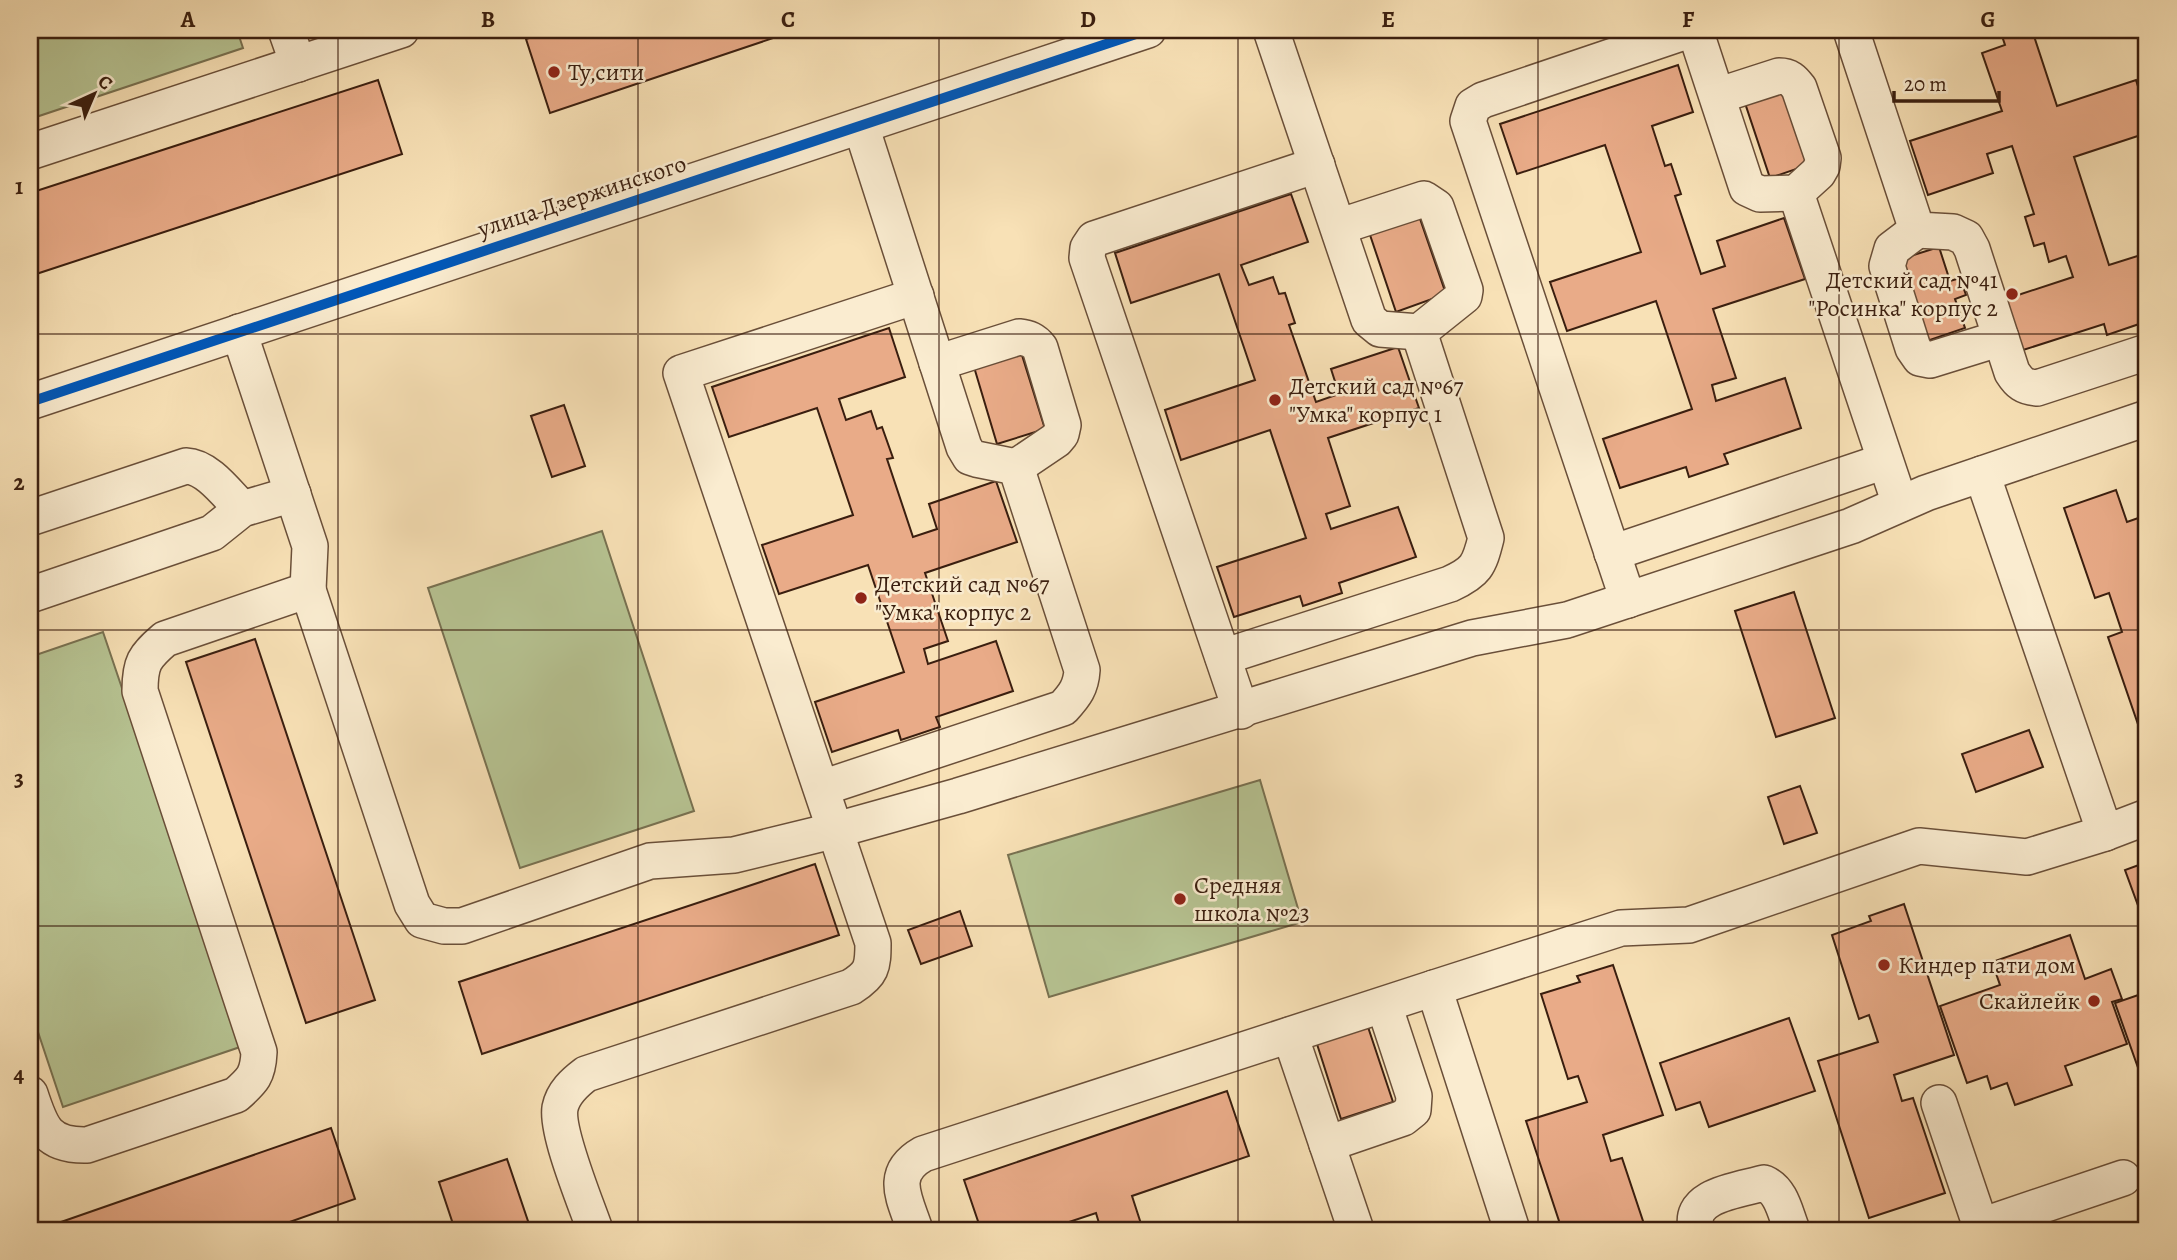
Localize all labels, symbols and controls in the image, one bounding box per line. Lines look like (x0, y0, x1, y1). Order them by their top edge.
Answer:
text: A (180, 4, 196, 35)
text: B (481, 4, 495, 35)
text: C (781, 4, 795, 35)
text: D (1080, 4, 1096, 35)
text: E (1381, 4, 1395, 35)
text: F (1682, 4, 1695, 35)
text: G (1980, 4, 1996, 35)
place label: Ту,сити (568, 56, 644, 88)
north arrow (60, 60, 130, 130)
scale bar (1894, 60, 1998, 104)
marker: Ту,сити (546, 64, 562, 80)
text: С (92, 69, 118, 96)
text: 20 m (1904, 70, 1947, 98)
street label: улица Дзержинского (473, 147, 690, 245)
text: 1 (15, 171, 23, 202)
place label: Детский сад №41 "Росинка" корпус 2 (1808, 264, 1998, 324)
marker: Детский сад №41 "Росинка" корпус 2 (2004, 286, 2020, 302)
place label: Детский сад №67 "Умка" корпус 1 (1289, 370, 1464, 430)
marker: Детский сад №67 "Умка" корпус 1 (1267, 392, 1283, 408)
text: 2 (13, 467, 25, 498)
place label: Детский сад №67 "Умка" корпус 2 (875, 568, 1050, 628)
marker: Детский сад №67 "Умка" корпус 2 (853, 590, 869, 606)
text: 3 (14, 763, 24, 794)
place label: Средняя школа №23 (1194, 869, 1310, 929)
marker: Средняя школа №23 (1172, 891, 1188, 907)
place label: Киндер пати дом (1898, 949, 2076, 981)
marker: Киндер пати дом (1876, 957, 1892, 973)
place label: Скайлейк (1979, 985, 2080, 1017)
marker: Скайлейк (2086, 993, 2102, 1009)
text: 4 (14, 1059, 25, 1090)

